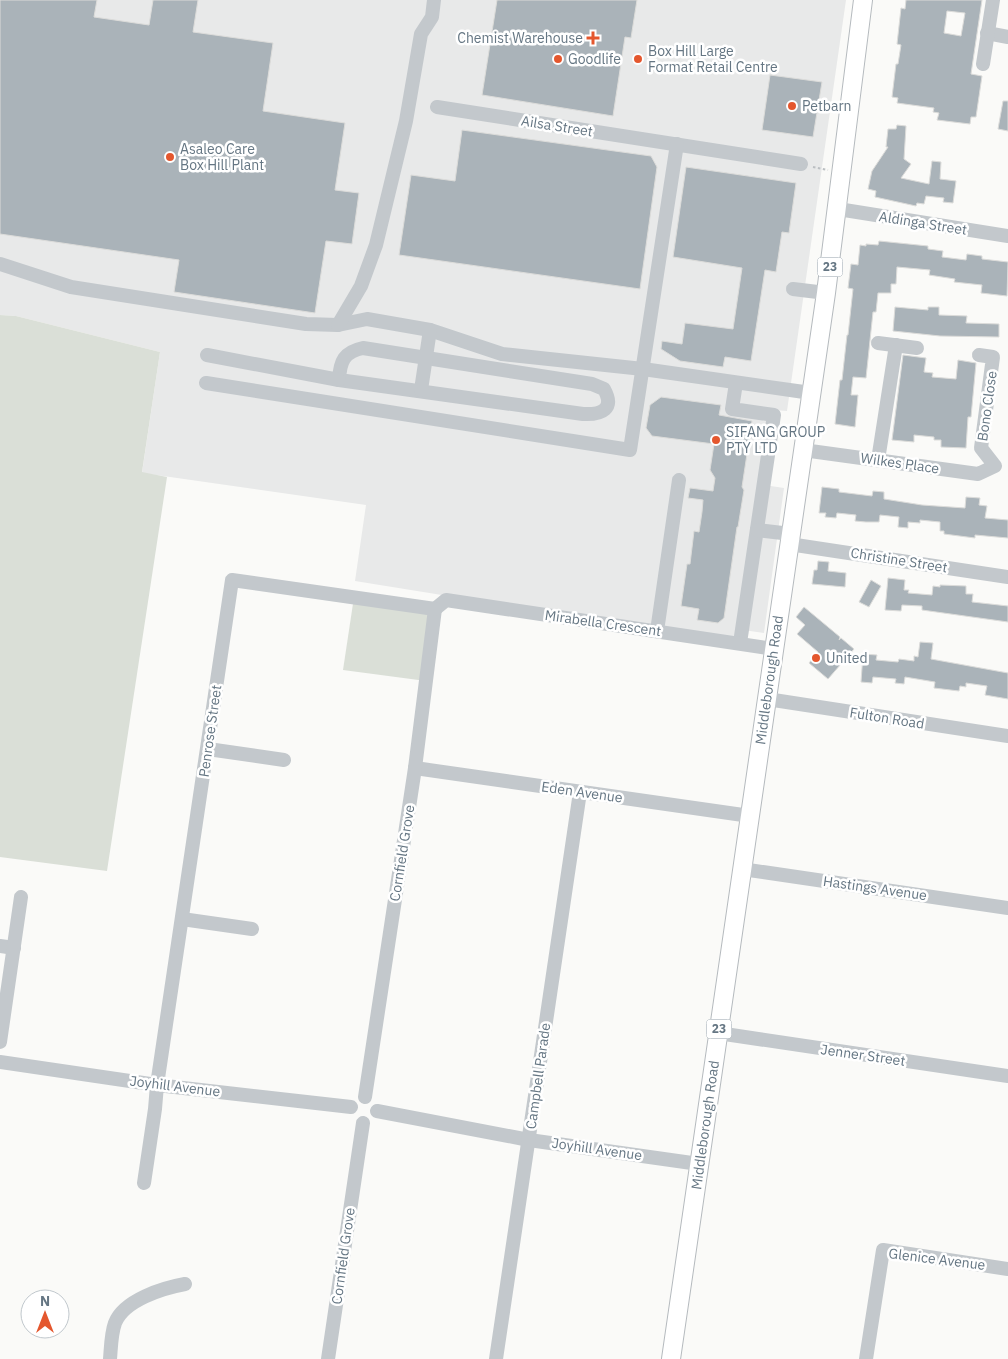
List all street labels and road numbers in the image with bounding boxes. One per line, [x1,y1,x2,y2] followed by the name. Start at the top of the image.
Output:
[520,111,594,141] street label: Ailsa Street
[878,207,968,239] street label: Aldinga Street
[818,258,842,276] road number: 23
[973,369,1001,442] street label: Bono Close
[860,449,941,477] street label: Wilkes Place
[849,543,949,577] street label: Christine Street
[544,606,662,640] street label: Mirabella Crescent
[751,614,787,746] street label: Middleborough Road
[195,684,225,778] street label: Penrose Street
[848,703,926,733] street label: Fulton Road
[540,777,624,807] street label: Eden Avenue
[385,803,419,903] street label: Cornfield Grove
[822,872,928,904] street label: Hastings Avenue
[706,1020,732,1038] road number: 23
[522,1021,554,1130] street label: Campbell Parade
[820,1040,907,1070] street label: Jenner Street
[687,1059,723,1191] street label: Middleborough Road
[129,1072,222,1101] street label: Joyhill Avenue
[551,1134,644,1164] street label: Joyhill Avenue
[327,1206,359,1306] street label: Cornfield Grove
[888,1244,987,1274] street label: Glenice Avenue

